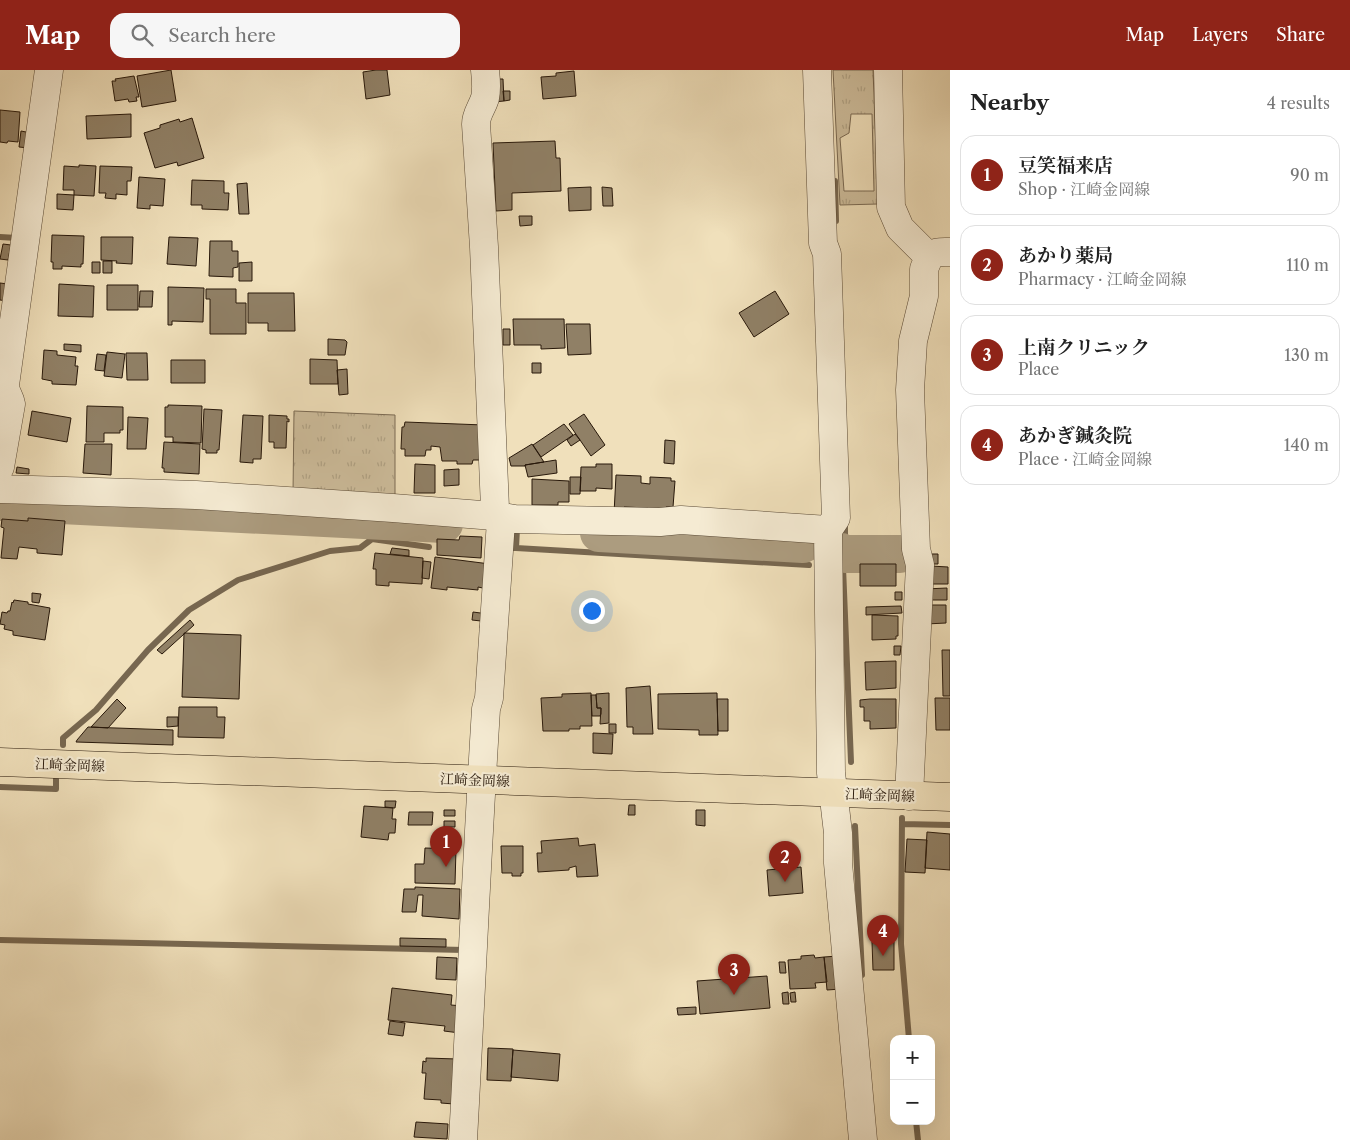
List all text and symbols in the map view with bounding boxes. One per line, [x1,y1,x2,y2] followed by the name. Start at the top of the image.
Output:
[110,13,460,58] search box
[25,21,80,50] text: Map
[128,21,156,49] icon: search
[168,24,276,47] text: Search here
[1126,24,1164,46] text: Map
[1192,24,1248,46] text: Layers
[1276,24,1325,46] text: Share
[970,90,1049,115] text: Nearby
[1267,93,1330,113] text: 4 results
[1018,154,1113,177] text: 豆笑福来店
[983,165,991,185] text: 1
[1290,165,1329,185] text: 90 m
[1018,179,1150,199] text: Shop · 江崎金岡線
[1018,244,1113,267] text: あかり薬局
[982,255,992,275] text: 2
[1286,255,1329,275] text: 110 m
[1018,269,1187,289] text: Pharmacy · 江崎金岡線
[1018,336,1150,359] text: 上南クリニック
[982,345,992,365] text: 3
[1284,345,1329,365] text: 130 m
[1018,359,1059,379] text: Place
[1018,424,1132,447] text: あかぎ鍼灸院
[982,435,992,455] text: 4
[1284,435,1329,455] text: 140 m
[1018,449,1152,469] text: Place · 江崎金岡線
[579,598,605,624] your location
[35,755,105,775] street label: 江崎金岡線
[440,770,510,790] street label: 江崎金岡線
[845,785,915,805] street label: 江崎金岡線
[430,826,462,867] pin: 1
[769,841,801,882] pin: 2
[867,915,899,956] pin: 4
[718,954,750,995] pin: 3
[890,1035,935,1125] map controls
[890,1035,935,1080] button: +
[890,1080,935,1125] button: −

